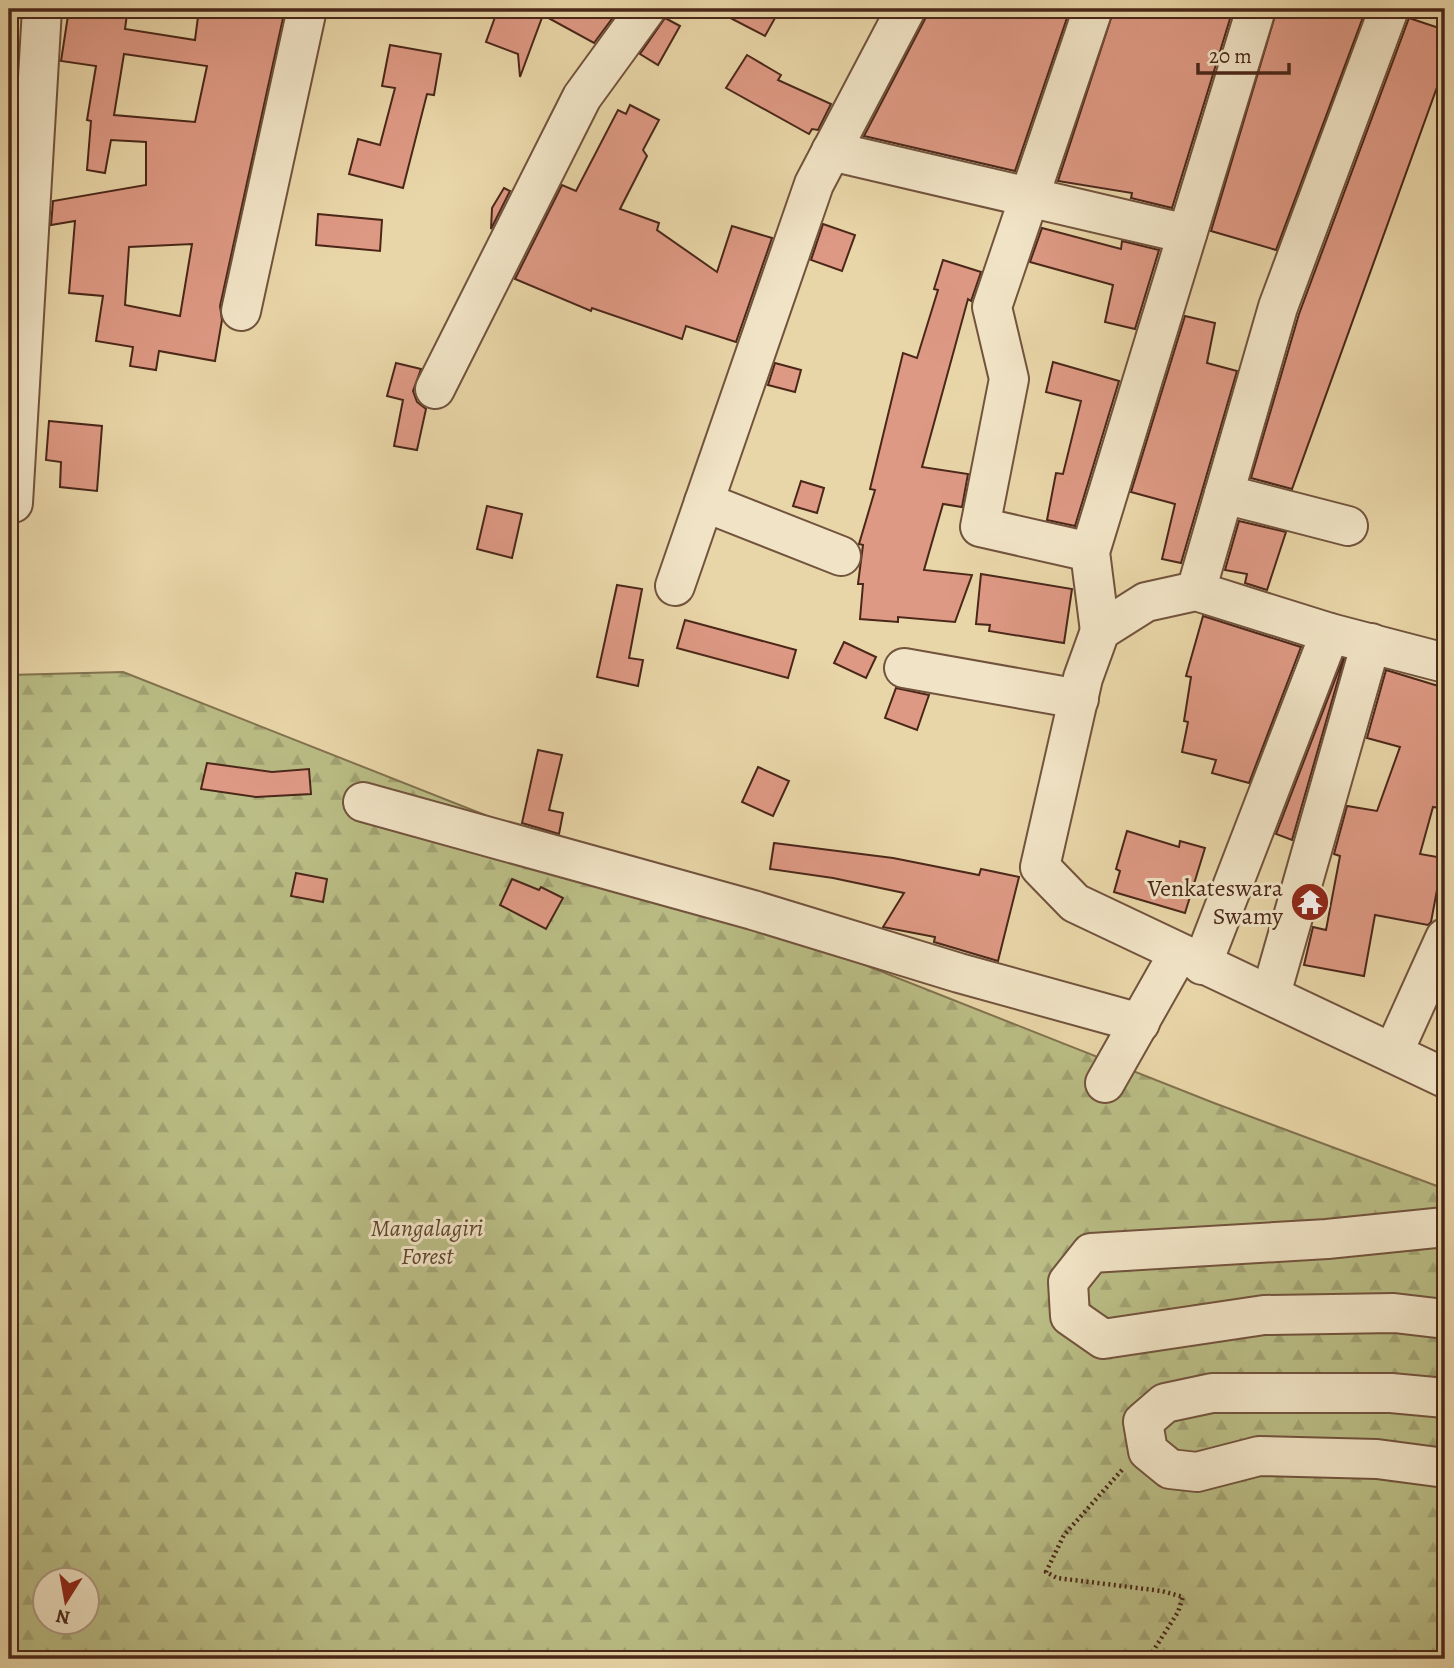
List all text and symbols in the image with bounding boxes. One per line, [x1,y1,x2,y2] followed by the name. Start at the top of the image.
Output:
[1198,32,1290,76] scale bar
[1209,42,1252,70] text: 20 m
[1146,872,1284,932] place label: Venkateswara Swamy
[1289,881,1331,923] temple icon: Venkateswara Swamy
[371,1212,483,1272] park label: Mangalagiri Forest
[32,1566,102,1636] north arrow
[54,1603,72,1631] text: N

